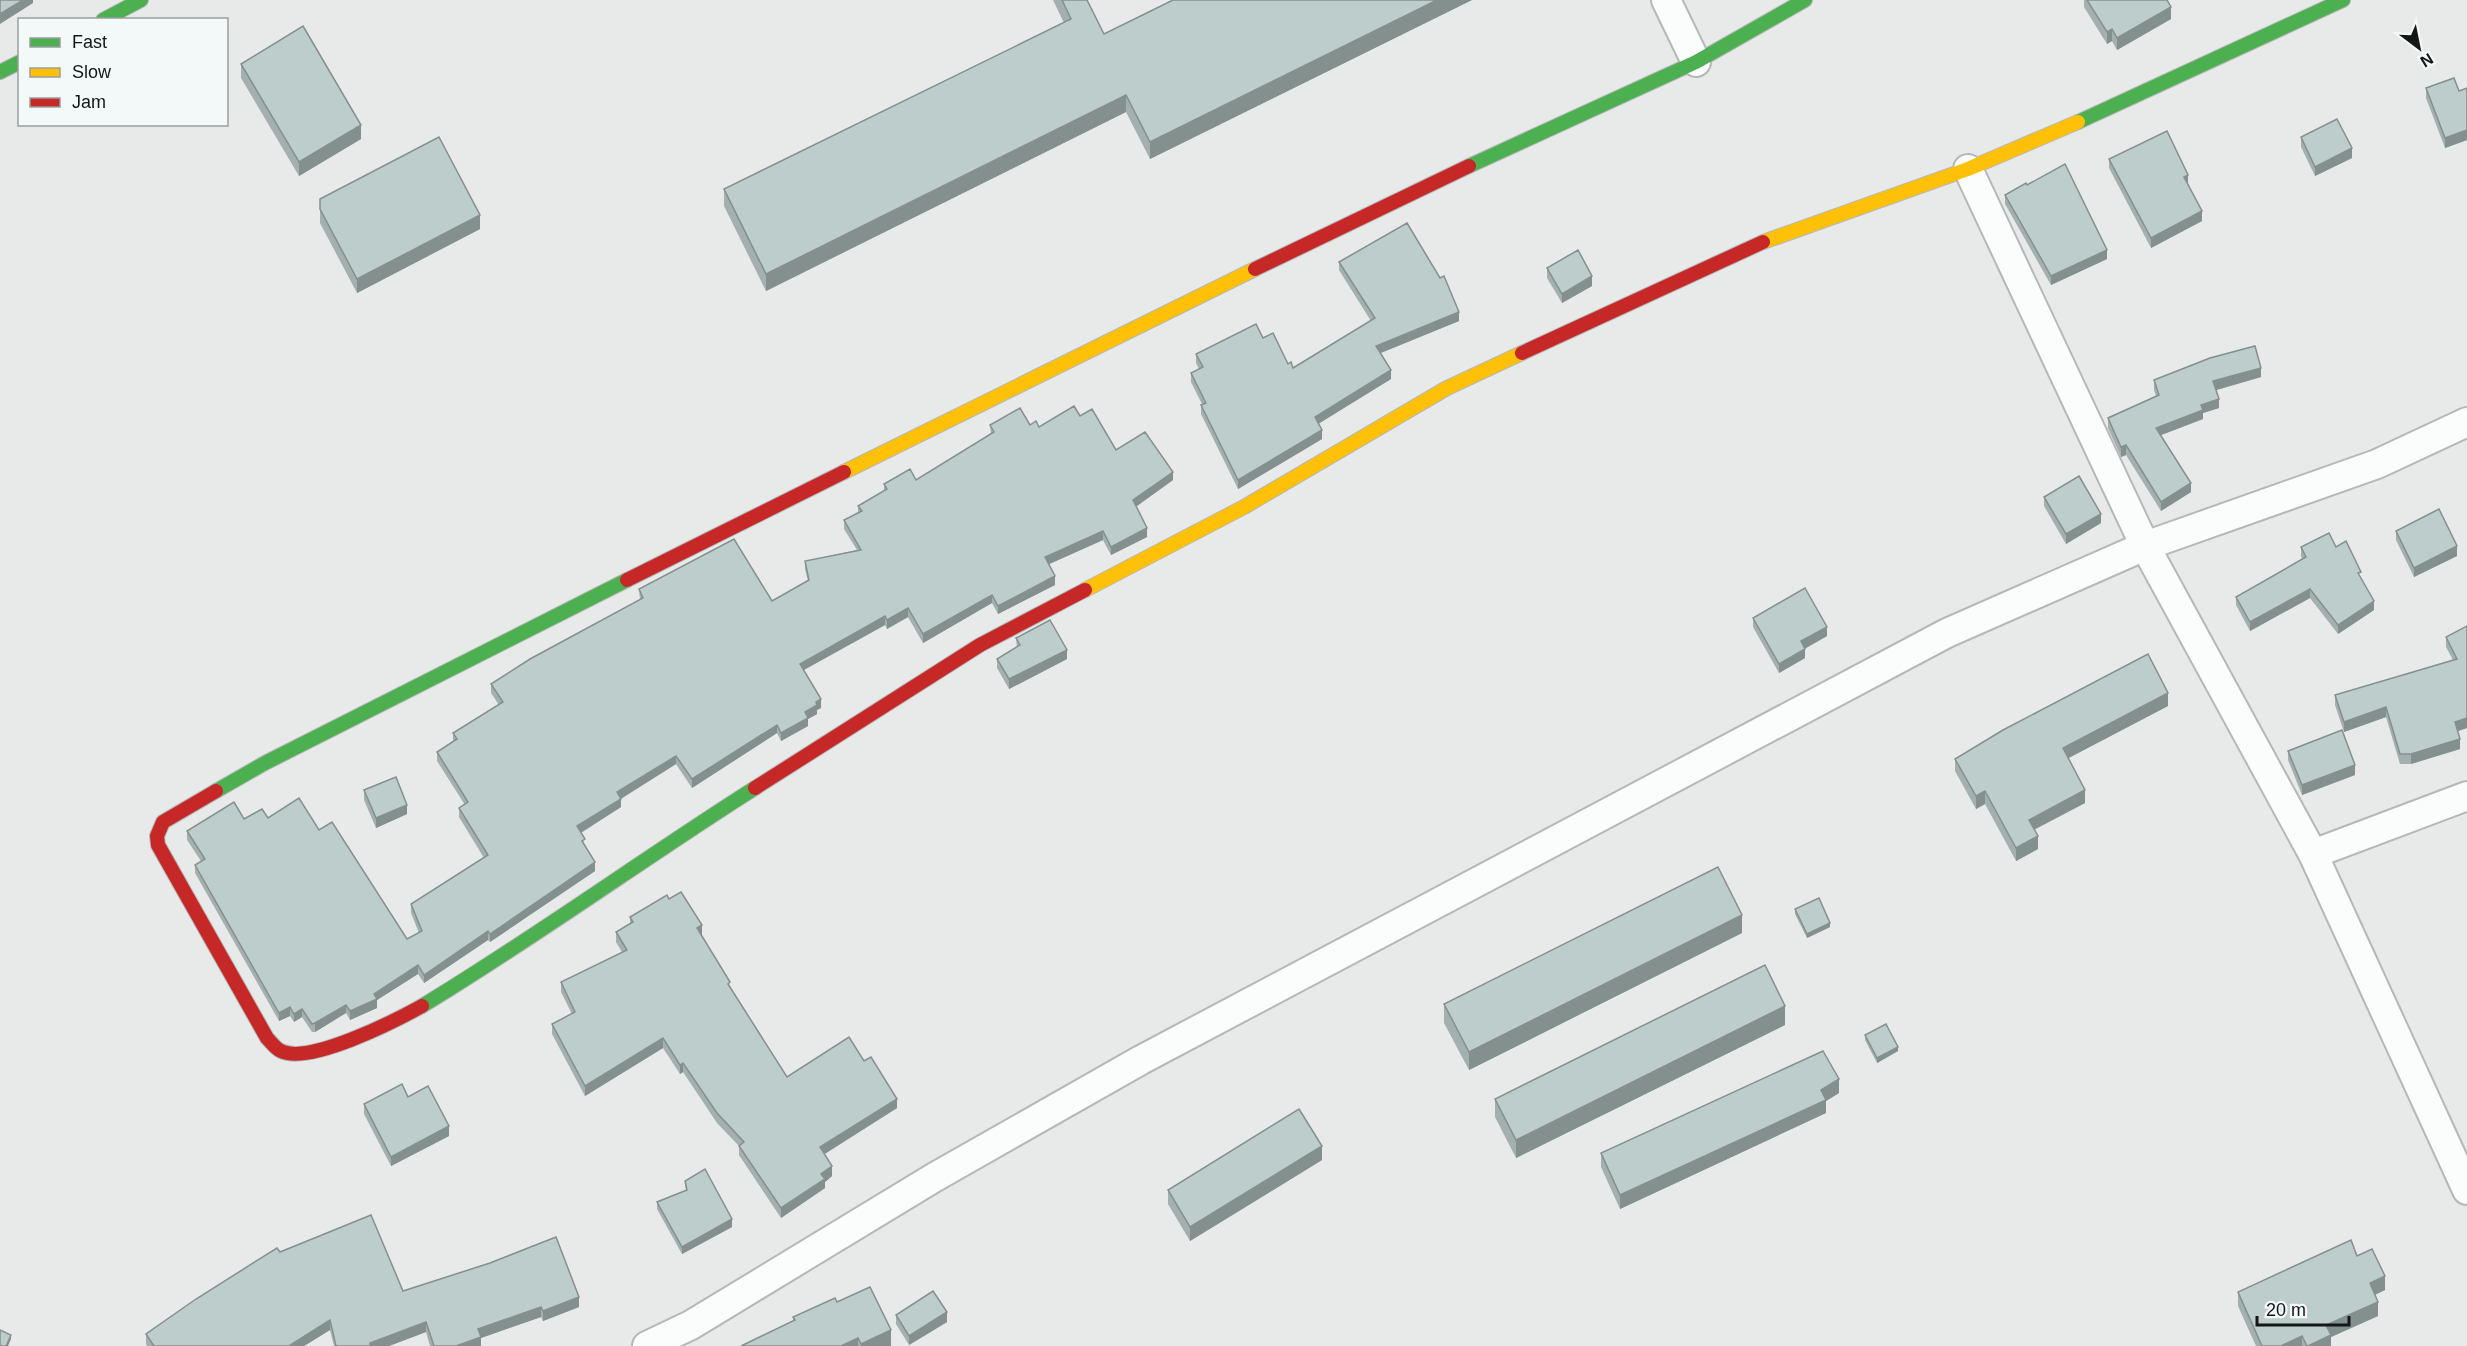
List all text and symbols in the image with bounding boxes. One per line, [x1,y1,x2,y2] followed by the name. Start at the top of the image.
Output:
[18,18,228,126] legend
[2389,18,2449,78] north arrow
[72,32,107,52] text: Fast
[2417,50,2436,71] text: N
[72,62,112,82] text: Slow
[72,92,106,112] text: Jam
[2257,1289,2348,1327] scale bar
[2266,1300,2306,1320] text: 20 m

